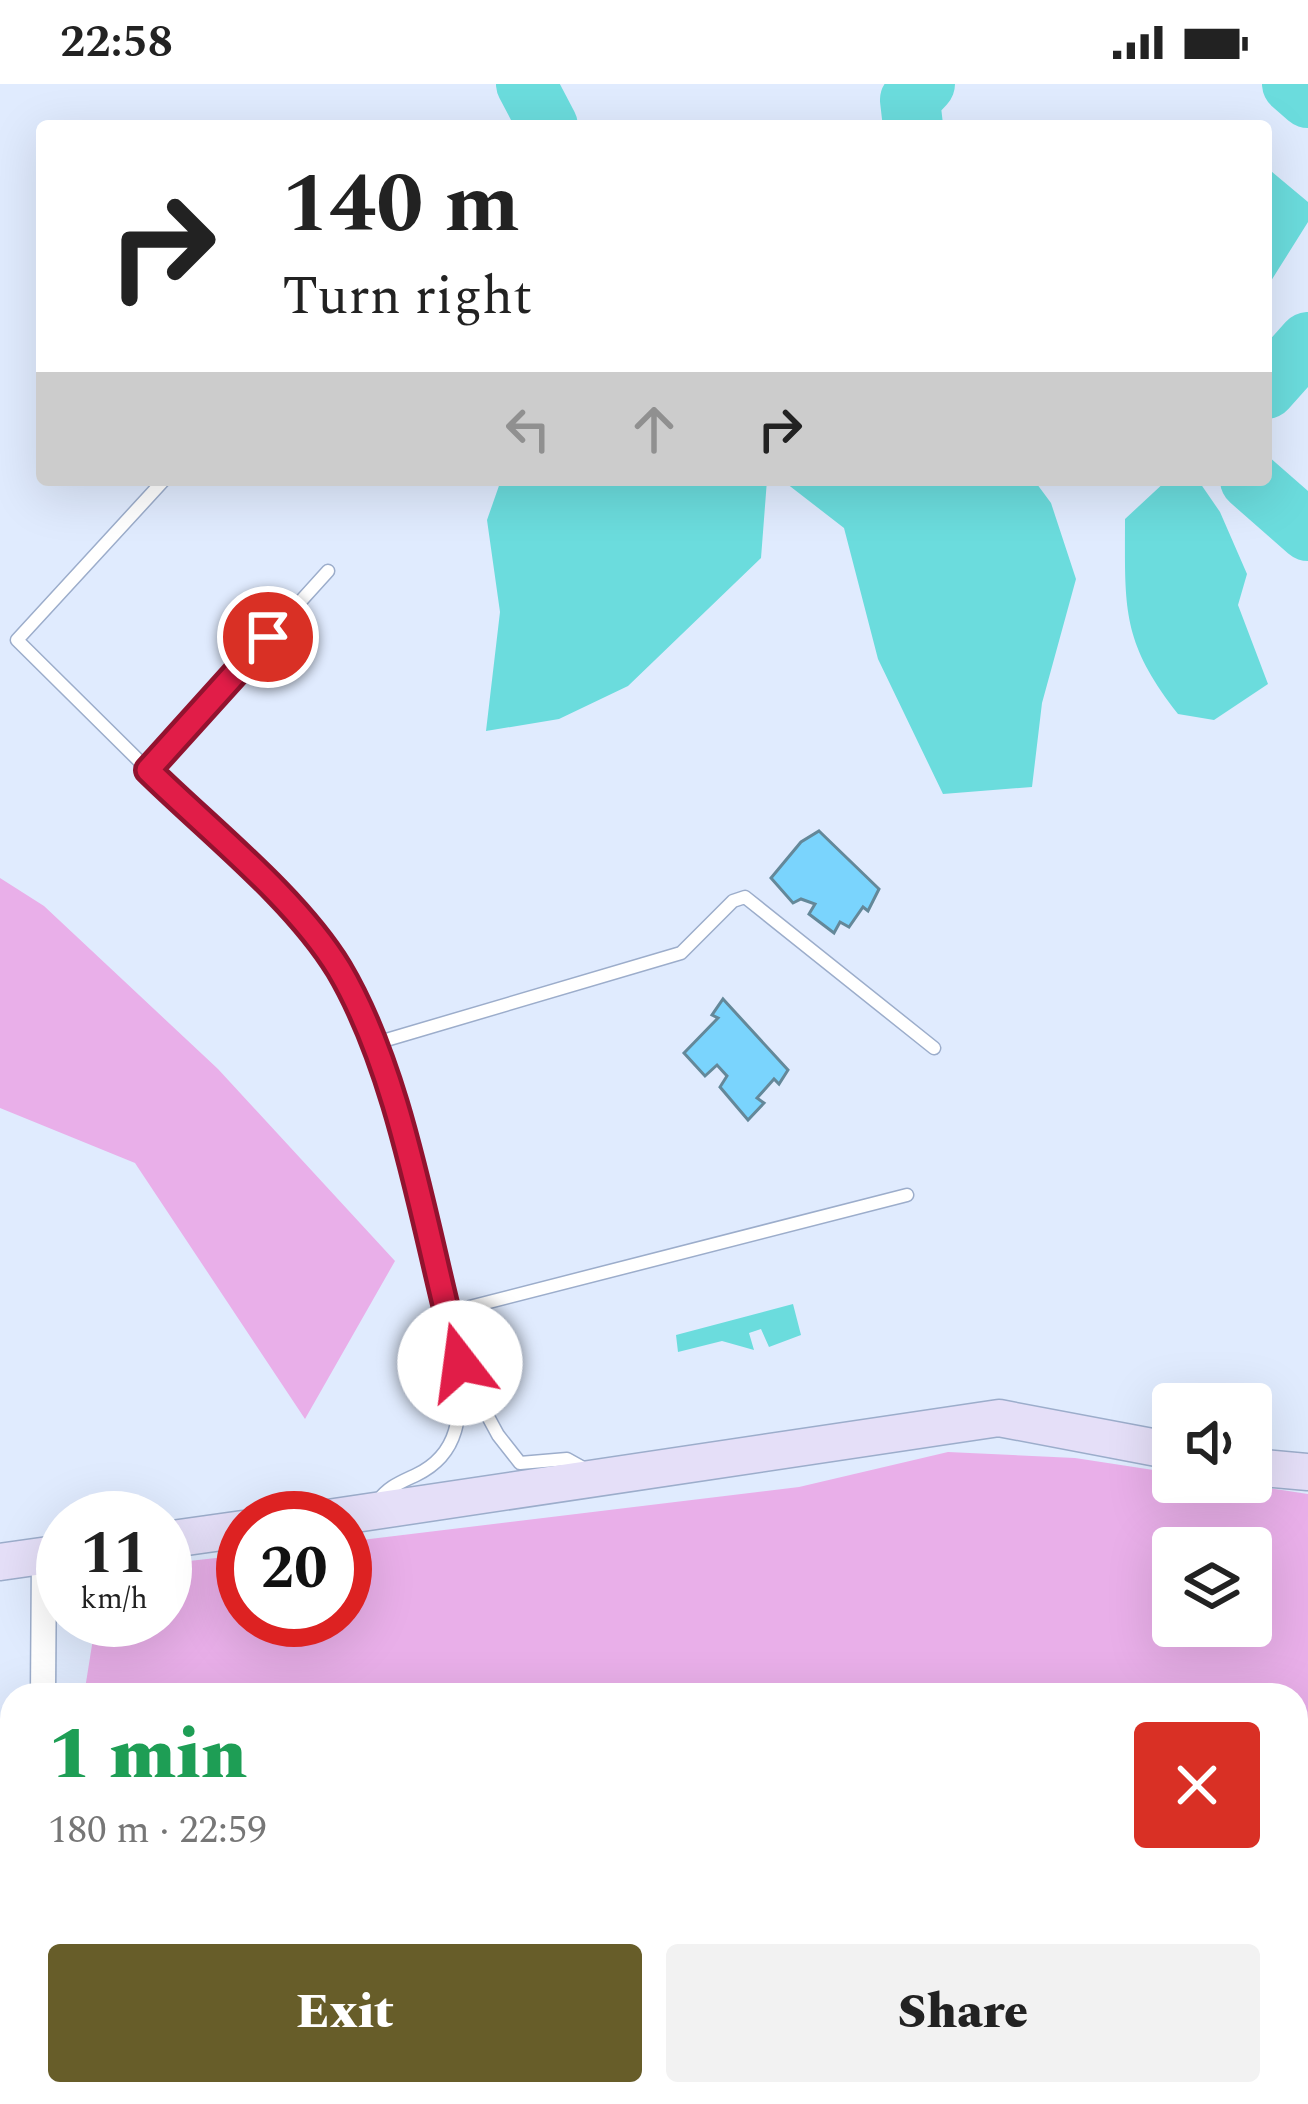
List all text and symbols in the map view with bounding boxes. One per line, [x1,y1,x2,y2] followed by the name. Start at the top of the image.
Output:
[60,8,173,77] text: 22:58
[282,141,520,269] text: 140 m
[84,168,240,324] icon: right
[282,256,532,338] text: Turn right
[495,396,561,462] icon: left
[621,396,687,462] icon: ahead
[747,396,813,462] icon: right
[217,586,319,688] pin
[235,604,301,670] icon: arrive
[397,1300,523,1426] position arrow
[1152,1383,1272,1647] map controls
[1152,1383,1272,1503] button: sound
[216,1491,372,1647] speed limit sign: 20
[80,1508,148,1600] text: 11
[1152,1527,1272,1647] button: layers
[80,1576,148,1622] text: km/h
[48,1701,247,1810] text: 1 min
[1134,1722,1260,1848] button: close
[48,1801,267,1860] text: 180 m · 22:59
[48,1944,642,2082] button: Exit
[666,1944,1260,2082] button: Share

